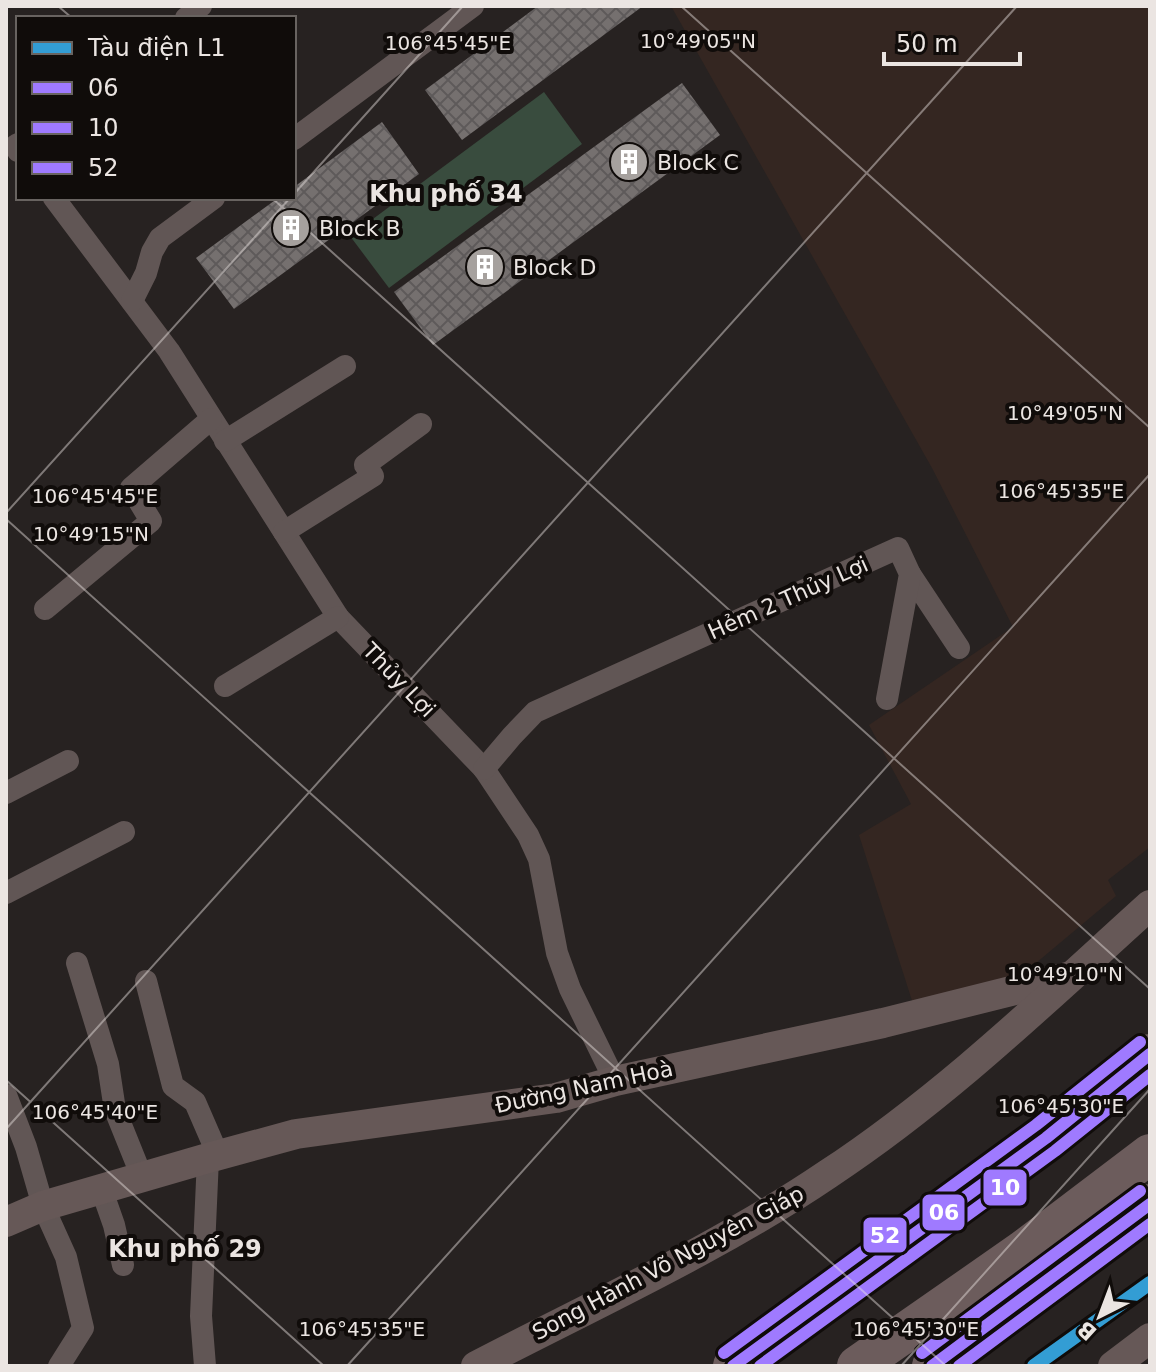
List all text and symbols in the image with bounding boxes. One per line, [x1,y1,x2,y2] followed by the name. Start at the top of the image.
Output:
[16,16,296,200] legend
[884,16,1020,66] scale bar
[640,29,756,53] text: 10°49'05"N
[896,30,958,58] text: 50 m
[385,31,511,55] text: 106°45'45"E
[87,34,226,62] text: Tàu điện L1
[88,74,119,102] text: 06
[88,114,119,142] text: 10
[608,141,650,183] building icon: Block C
[657,150,739,175] place label: Block C
[88,154,119,182] text: 52
[369,180,523,208] district label: Khu phố 34
[270,207,312,249] building icon: Block B
[319,216,401,241] place label: Block B
[464,246,506,288] building icon: Block D
[513,255,596,280] place label: Block D
[1007,401,1123,425] text: 10°49'05"N
[998,479,1124,503] text: 106°45'35"E
[32,484,158,508] text: 106°45'45"E
[33,522,149,546] text: 10°49'15"N
[704,551,872,645] street label: Hẻm 2 Thủy Lợi
[357,637,440,722] street label: Thủy Lợi
[1007,962,1123,986] text: 10°49'10"N
[493,1056,675,1118] street label: Đường Nam Hoà
[998,1094,1124,1118] text: 106°45'30"E
[32,1100,158,1124] text: 106°45'40"E
[982,1168,1028,1207] line badge: 10
[990,1175,1020,1200] text: 10
[528,1181,808,1345] street label: Song Hành Võ Nguyên Giáp
[921,1193,966,1232] line badge: 06
[929,1200,959,1225] text: 06
[862,1216,908,1254] line badge: 52
[870,1223,900,1248] text: 52
[108,1235,262,1263] district label: Khu phố 29
[1060,1276,1140,1356] north arrow
[1072,1316,1102,1345] text: B
[299,1317,425,1341] text: 106°45'35"E
[853,1317,979,1341] text: 106°45'30"E

